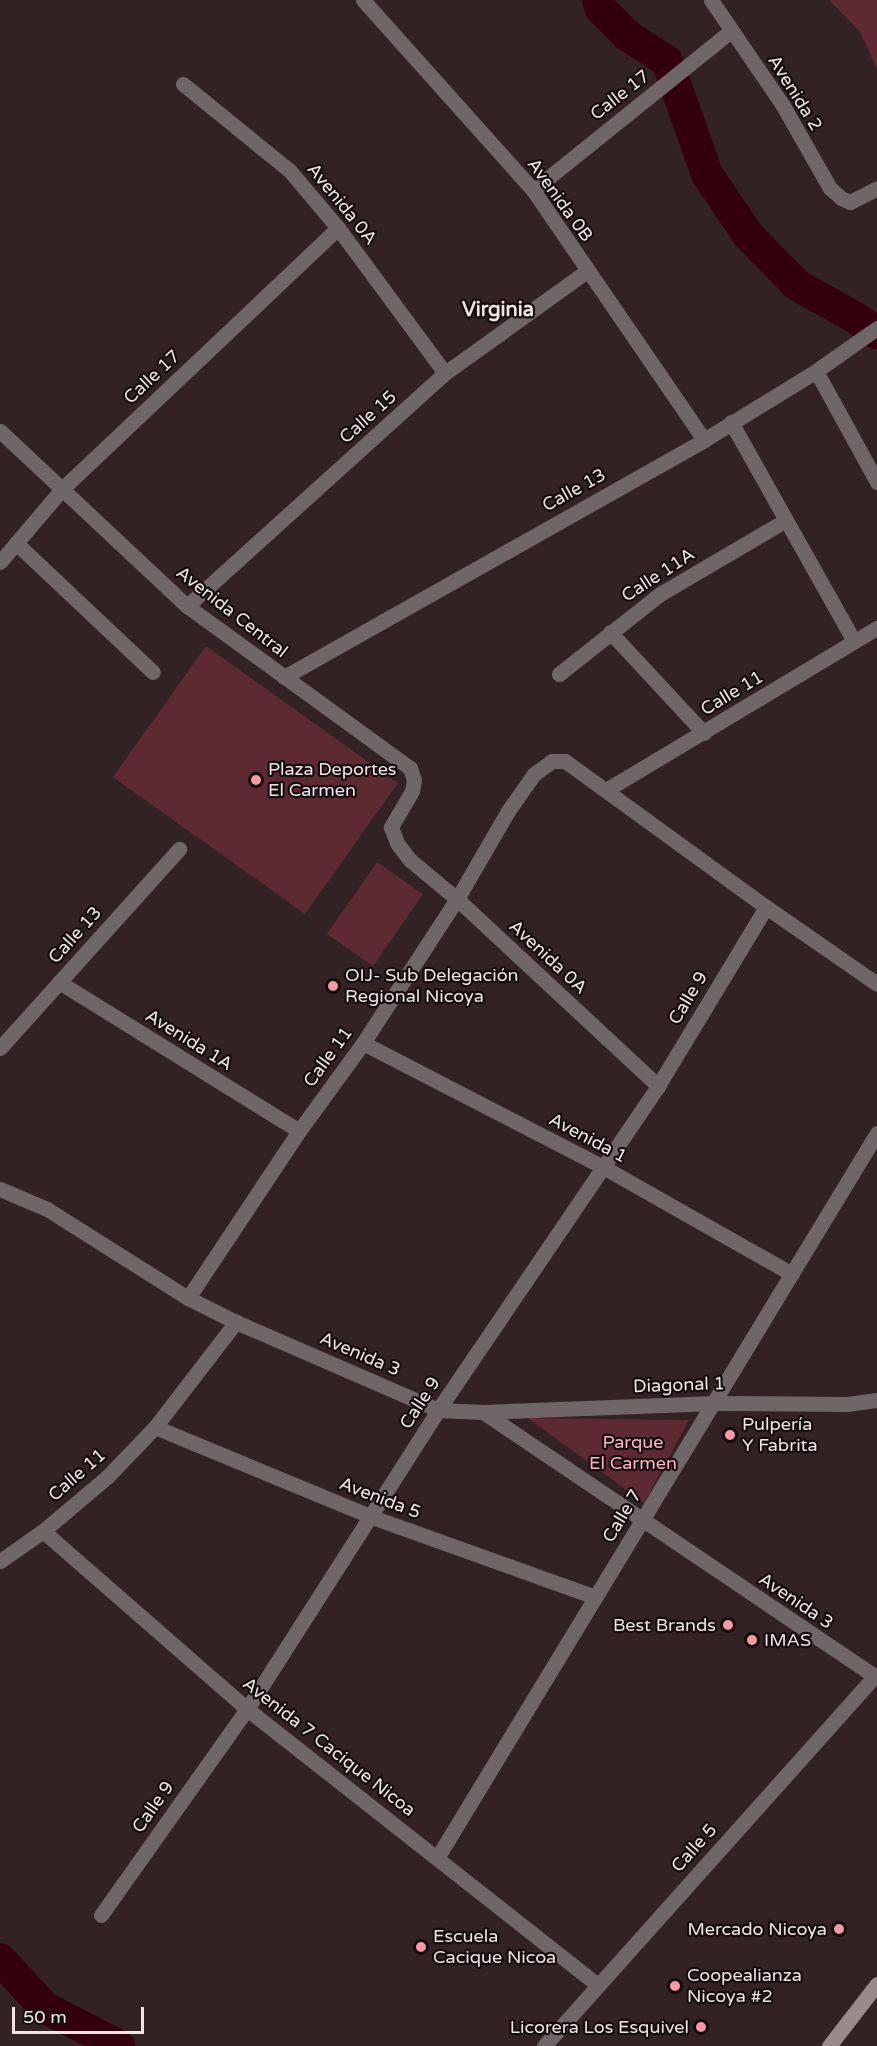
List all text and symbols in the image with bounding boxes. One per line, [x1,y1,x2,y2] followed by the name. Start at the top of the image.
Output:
[763,51,827,135] street label: Avenida 2
[586,65,654,125] street label: Calle 17
[523,154,597,246] street label: Avenida 0B
[303,159,381,249] street label: Avenida 0A
[462,298,534,322] district label: Virginia
[119,346,185,408] street label: Calle 17
[335,386,401,448] street label: Calle 15
[539,464,609,516] street label: Calle 13
[618,543,698,607] street label: Calle 11A
[172,562,292,662] street label: Avenida Central
[697,666,767,720] street label: Calle 11
[268,759,396,802] place label: Plaza Deportes El Carmen
[249,773,263,787] marker: Plaza Deportes El Carmen
[44,902,106,968] street label: Calle 13
[505,915,591,999] street label: Avenida 0A
[345,965,519,1008] place label: OIJ- Sub Delegación Regional Nicoya
[664,968,712,1028] street label: Calle 9
[326,979,340,993] marker: OIJ- Sub Delegación Regional Nicoya
[141,1005,237,1075] street label: Avenida 1A
[299,1023,357,1091] street label: Calle 11
[545,1108,631,1168] street label: Avenida 1
[317,1327,403,1381] street label: Avenida 3
[395,1373,445,1433] street label: Calle 9
[633,1373,725,1397] street label: Diagonal 1
[742,1414,818,1456] place label: Pulpería Y Fabrita
[723,1428,737,1442] marker: Pulpería Y Fabrita
[589,1432,677,1474] park label: Parque El Carmen
[44,1444,110,1506] street label: Calle 11
[336,1473,424,1523] street label: Avenida 5
[598,1486,646,1546] street label: Calle 7
[755,1568,837,1634] street label: Avenida 3
[613,1614,716,1636] place label: Best Brands
[721,1618,735,1632] marker: Best Brands
[764,1629,811,1651] place label: IMAS
[745,1633,759,1647] marker: IMAS
[238,1673,420,1821] street label: Avenida 7 Cacique Nicoa
[128,1777,178,1837] street label: Calle 9
[667,1819,721,1877] street label: Calle 5
[688,1918,827,1940] place label: Mercado Nicoya
[832,1922,846,1936] marker: Mercado Nicoya
[433,1926,556,1968] place label: Escuela Cacique Nicoa
[414,1940,428,1954] marker: Escuela Cacique Nicoa
[687,1965,802,2008] place label: Coopealianza Nicoya #2
[668,1979,682,1993] marker: Coopealianza Nicoya #2
[15,1995,147,2033] scale bar
[23,2006,67,2028] text: 50 m
[510,2016,689,2038] place label: Licorera Los Esquivel
[694,2020,708,2034] marker: Licorera Los Esquivel

